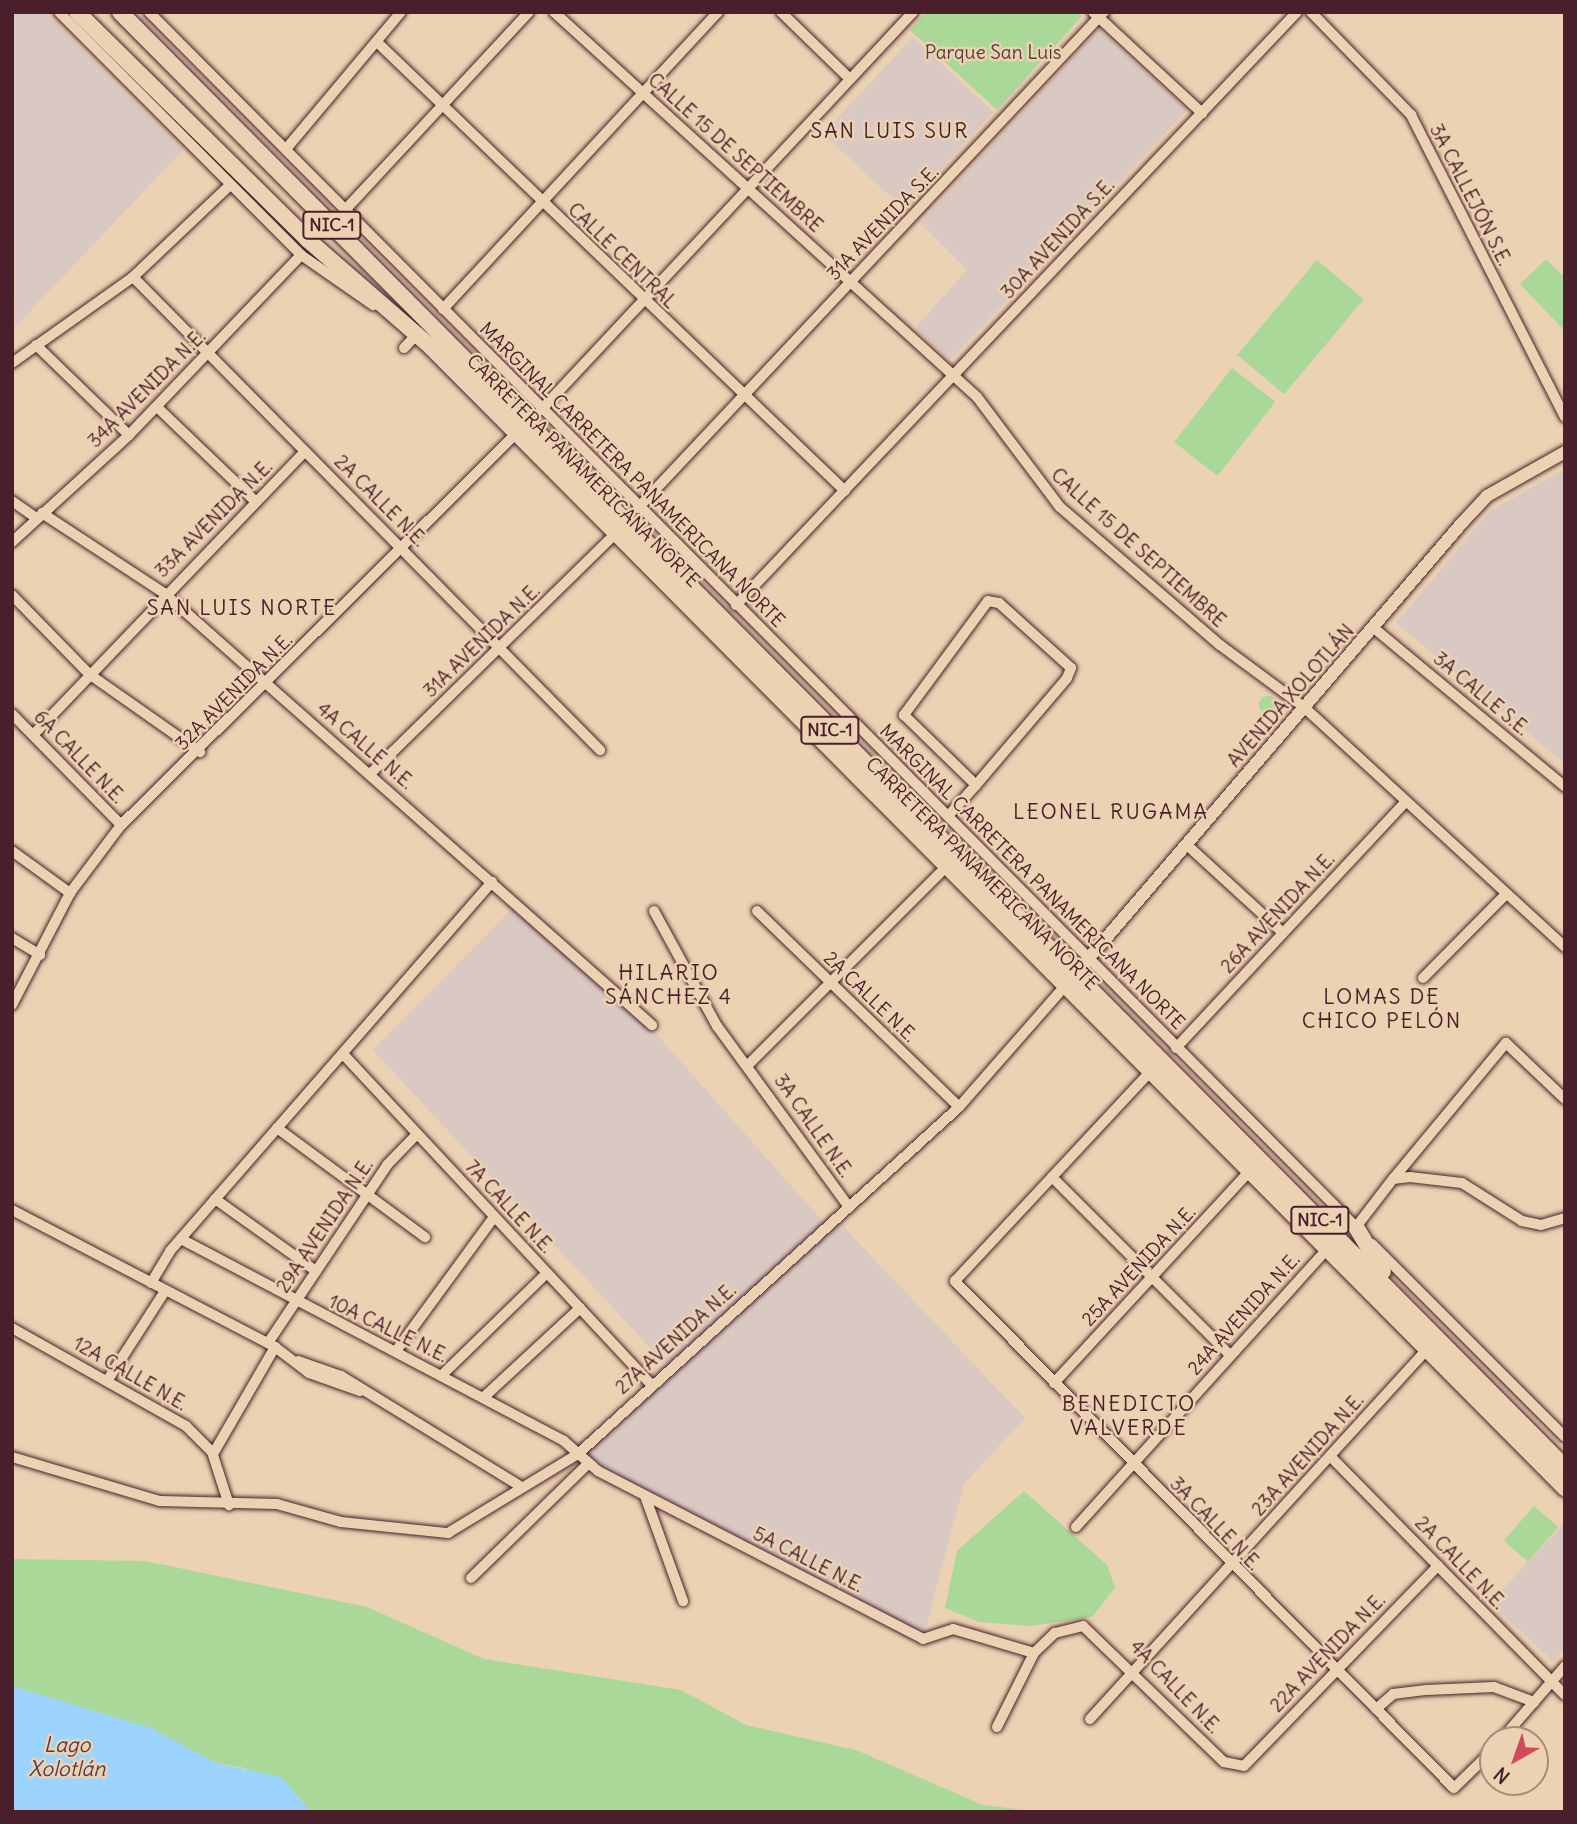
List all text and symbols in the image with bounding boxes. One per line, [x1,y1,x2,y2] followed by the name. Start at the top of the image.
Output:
[925,42,1061,64] park label: Parque San Luis
[643,69,827,237] street label: CALLE 15 DE SEPTIEMBRE
[812,118,968,144] district label: SAN LUIS SUR
[1424,120,1516,270] street label: 3A CALLEJÓN S.E.
[822,161,944,285] street label: 31A AVENIDA S.E.
[997,174,1119,304] street label: 30A AVENIDA S.E.
[563,198,681,314] street label: CALLE CENTRAL
[302,210,362,240] road number: NIC-1
[475,318,789,632] street label: MARGINAL CARRETERA PANAMERICANA NORTE
[83,325,211,453] street label: 34A AVENIDA N.E.
[462,350,704,592] street label: CARRETERA PANAMERICANA NORTE
[329,450,431,552] street label: 2A CALLE N.E.
[151,456,277,582] street label: 33A AVENIDA N.E.
[1046,464,1230,632] street label: CALLE 15 DE SEPTIEMBRE
[419,580,545,702] street label: 31A AVENIDA N.E.
[148,595,336,621] district label: SAN LUIS NORTE
[1223,620,1359,772] street label: AVENIDA XOLOTLÁN
[171,629,297,755] street label: 32A AVENIDA N.E.
[1428,647,1534,741] street label: 3A CALLE S.E.
[312,698,418,794] street label: 4A CALLE N.E.
[29,706,129,808] street label: 6A CALLE N.E.
[800,716,860,744] road number: NIC-1
[875,720,1189,1034] street label: MARGINAL CARRETERA PANAMERICANA NORTE
[861,753,1103,995] street label: CARRETERA PANAMERICANA NORTE
[1015,799,1207,825] district label: LEONEL RUGAMA
[1216,848,1340,978] street label: 26A AVENIDA N.E.
[819,947,921,1047] street label: 2A CALLE N.E.
[606,960,732,1010] district label: HILARIO SÁNCHEZ 4
[1303,984,1461,1034] district label: LOMAS DE CHICO PELÓN
[769,1070,857,1182] street label: 3A CALLE N.E.
[272,1155,378,1297] street label: 29A AVENIDA N.E.
[460,1156,558,1258] street label: 7A CALLE N.E.
[1077,1201,1201,1331] street label: 25A AVENIDA N.E.
[1290,1205,1350,1234] road number: NIC-1
[1183,1248,1305,1380] street label: 24A AVENIDA N.E.
[611,1279,741,1399] street label: 27A AVENIDA N.E.
[325,1290,451,1368] street label: 10A CALLE N.E.
[69,1332,191,1416] street label: 12A CALLE N.E.
[1247,1389,1369,1521] street label: 23A AVENIDA N.E.
[1063,1391,1195,1441] district label: BENEDICTO VALVERDE
[1165,1473,1265,1575] street label: 3A CALLE N.E.
[1410,1512,1510,1614] street label: 2A CALLE N.E.
[749,1522,867,1598] street label: 5A CALLE N.E.
[1266,1589,1390,1717] street label: 22A AVENIDA N.E.
[1125,1636,1225,1738] street label: 4A CALLE N.E.
[1479,1726,1549,1796] north arrow
[29,1732,105,1782] water label: Lago Xolotlán
[1489,1762,1515,1789] text: N

